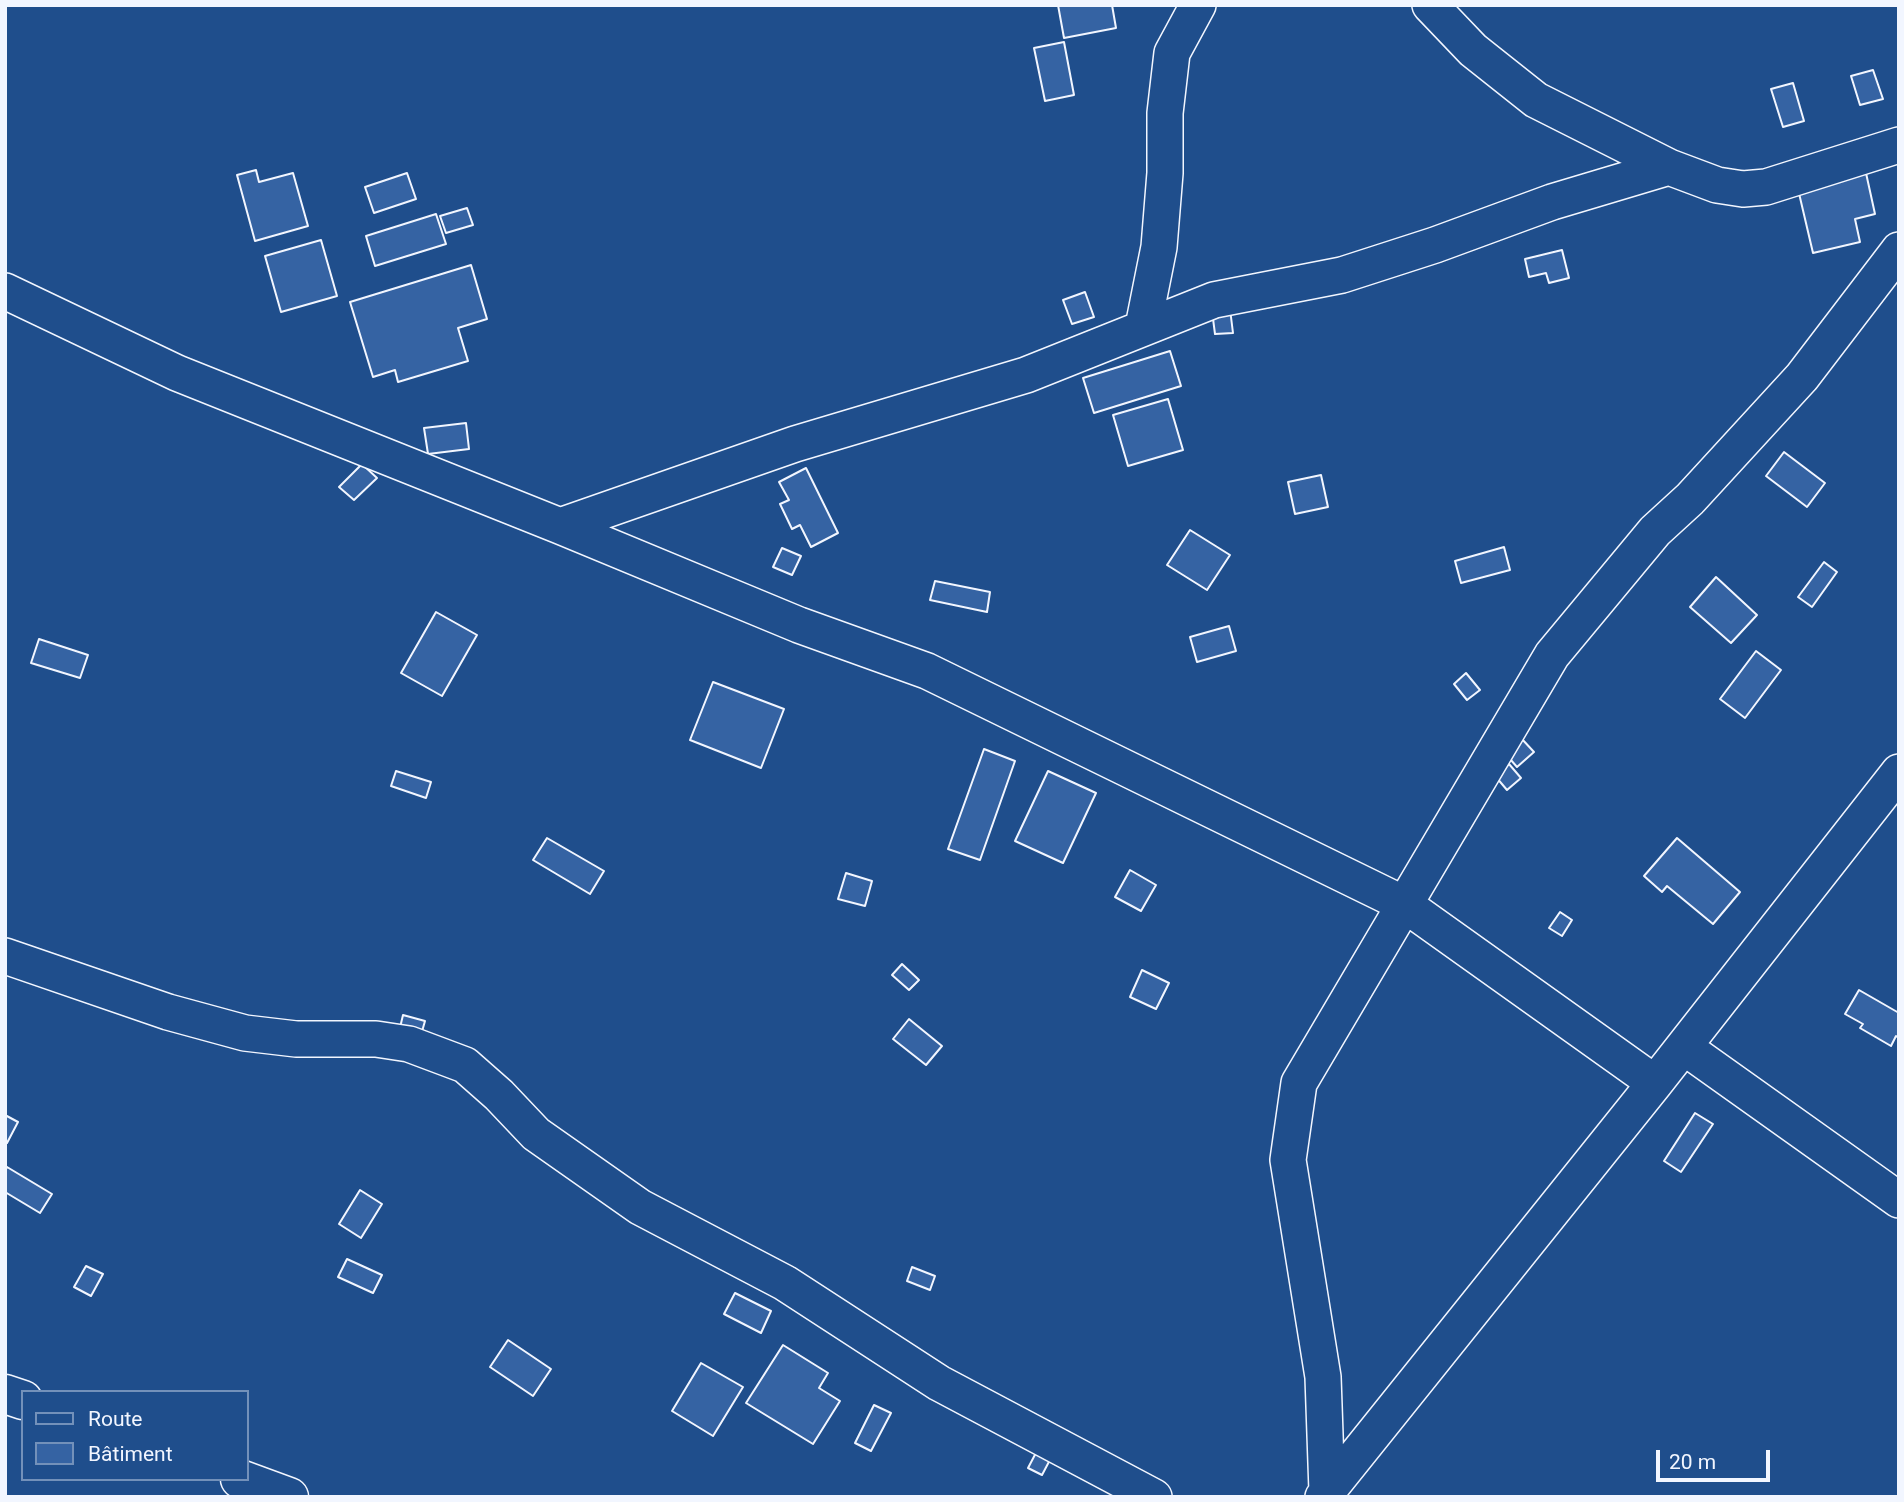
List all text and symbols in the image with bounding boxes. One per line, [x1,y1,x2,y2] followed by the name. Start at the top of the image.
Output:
[21,1390,248,1481] legend
[88,1407,143,1431] text: Route
[1659,1436,1773,1480] scale bar
[88,1442,173,1466] text: Bâtiment
[1669,1450,1716,1474] text: 20 m

